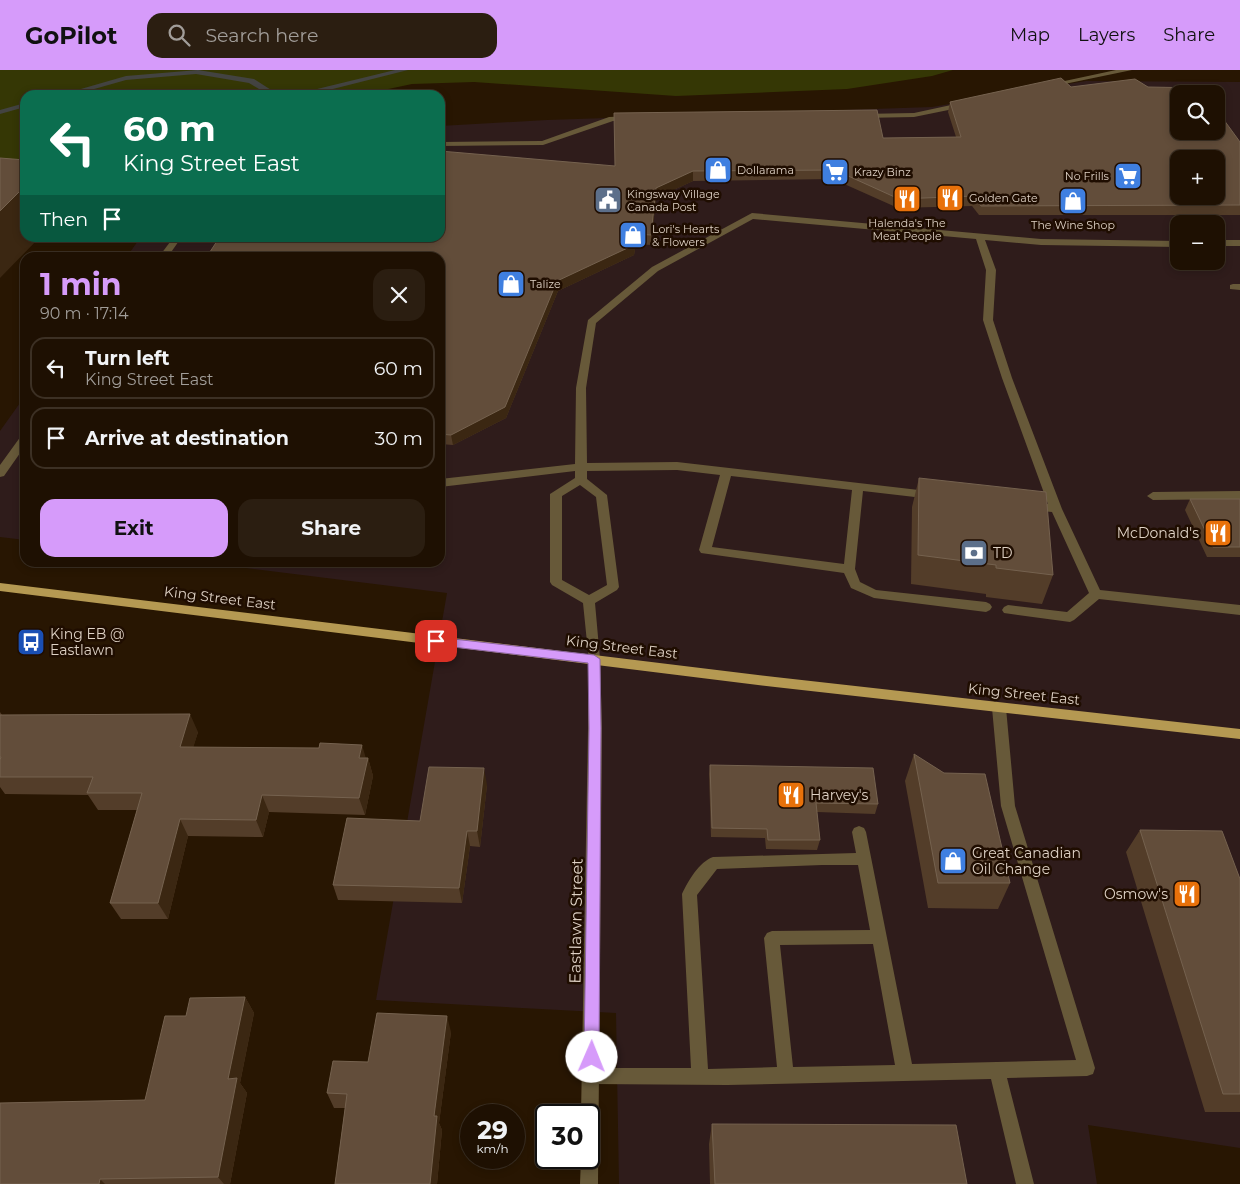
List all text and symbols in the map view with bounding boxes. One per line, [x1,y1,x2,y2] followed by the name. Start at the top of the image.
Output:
[147,13,497,58] search box
[25,21,117,50] text: GoPilot
[165,21,193,49] icon: search
[205,24,318,47] text: Search here
[1010,24,1050,46] text: Map
[1078,24,1135,46] text: Layers
[1163,24,1215,46] text: Share
[1170,85,1225,270] map controls
[1170,85,1225,140] button: search
[123,107,216,150] text: 60 m
[40,110,105,175] icon: left
[123,150,300,177] text: King Street East
[1170,150,1225,205] button: +
[703,155,733,185] shop icon: Dollarama
[820,157,850,187] supermarket icon: Krazy Binz
[1113,161,1143,191] supermarket icon: No Frills
[737,163,794,177] place label: Dollarama
[854,165,911,179] place label: Krazy Binz
[1065,169,1110,183] place label: No Frills
[935,183,965,213] restaurant icon: Golden Gate
[892,184,922,214] restaurant icon: Halenda's The Meat People
[593,185,623,215] public building icon: Kingsway Village Canada Post
[1058,186,1088,216] shop icon: The Wine Shop
[627,187,720,214] place label: Kingsway Village Canada Post
[969,191,1038,205] place label: Golden Gate
[98,205,126,233] icon: arrive
[40,208,88,231] text: Then
[1170,215,1225,270] button: −
[868,216,946,243] place label: Halenda's The Meat People
[1031,218,1115,232] place label: The Wine Shop
[618,220,648,250] shop icon: Lori's Hearts & Flowers
[652,222,720,249] place label: Lori's Hearts & Flowers
[40,266,121,303] text: 1 min
[373,269,425,321] button: close
[496,269,526,299] shop icon: Talize
[530,277,561,291] place label: Talize
[40,304,129,323] text: 90 m · 17:14
[85,347,170,370] text: Turn left
[42,354,70,382] icon: left
[374,357,423,380] text: 60 m
[85,370,214,389] text: King Street East
[42,424,70,452] icon: arrive
[85,427,289,450] text: Arrive at destination
[375,427,423,450] text: 30 m
[40,499,228,557] button: Exit
[238,499,425,557] button: Share
[1203,518,1233,548] restaurant icon: McDonald's
[1117,524,1199,542] place label: McDonald's
[959,538,989,568] bank icon: TD
[993,544,1013,562] place label: TD
[163,582,277,614] street label: King Street East
[415,620,457,662] pin
[50,625,125,659] place label: King EB @ Eastlawn
[16,627,46,657] bus stop icon: King EB @ Eastlawn
[422,627,450,655] icon: arrive
[565,631,679,663] street label: King Street East
[967,679,1081,709] street label: King Street East
[776,780,806,810] restaurant icon: Harvey's
[810,786,869,804] place label: Harvey's
[972,844,1081,878] place label: Great Canadian Oil Change
[938,846,968,876] shop icon: Great Canadian Oil Change
[565,858,587,984] street label: Eastlawn Street
[1172,879,1202,909] restaurant icon: Osmow's
[1104,885,1168,903] place label: Osmow's
[565,1030,617,1082] position arrow
[535,1104,600,1169] speed limit sign: 30
[477,1115,508,1145] text: 29
[476,1141,509,1156] text: km/h

